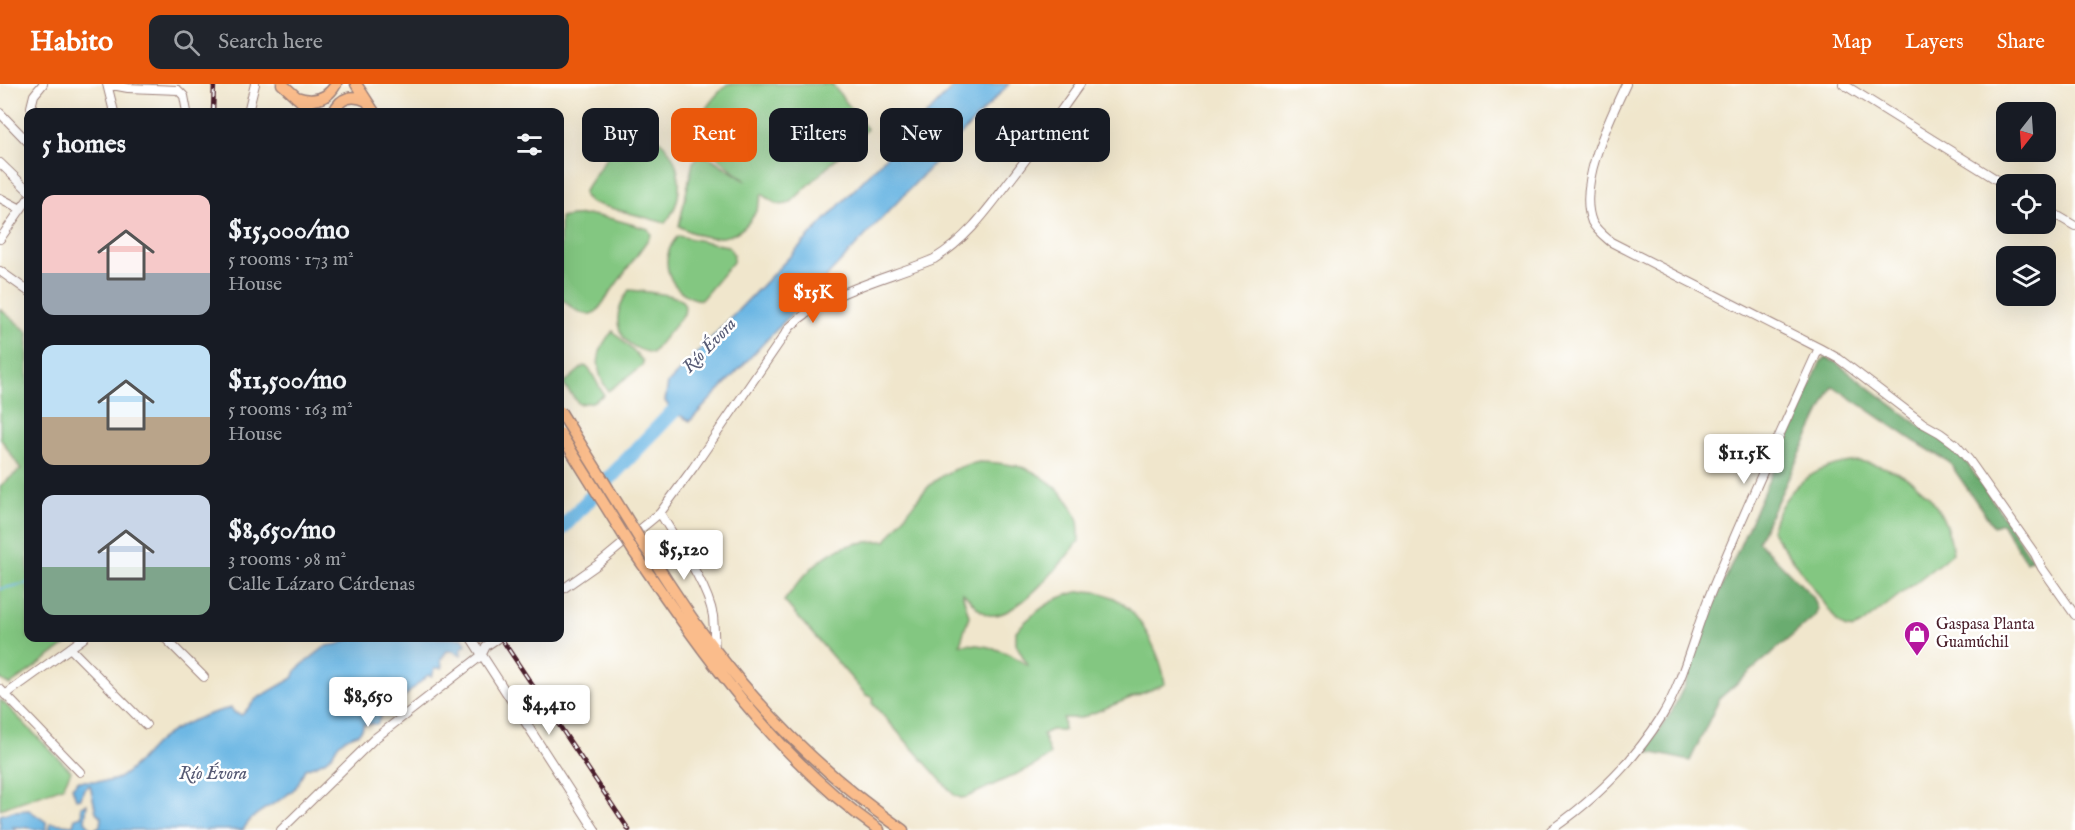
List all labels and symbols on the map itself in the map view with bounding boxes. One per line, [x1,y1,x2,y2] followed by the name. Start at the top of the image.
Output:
[1996,102,2056,162] north arrow
[777,273,849,324] pin: $15K
[677,313,742,378] water label: Río Évora
[1695,434,1793,485] pin: $11.5K
[635,530,733,581] pin: $5,120
[1936,615,2034,653] place label: Gaspasa Planta Guamúchil
[1902,619,1932,657] shop icon: Gaspasa Planta Guamúchil
[319,677,417,728] pin: $8,650
[500,685,598,736] pin: $4,410
[179,762,247,786] water label: Río Évora

